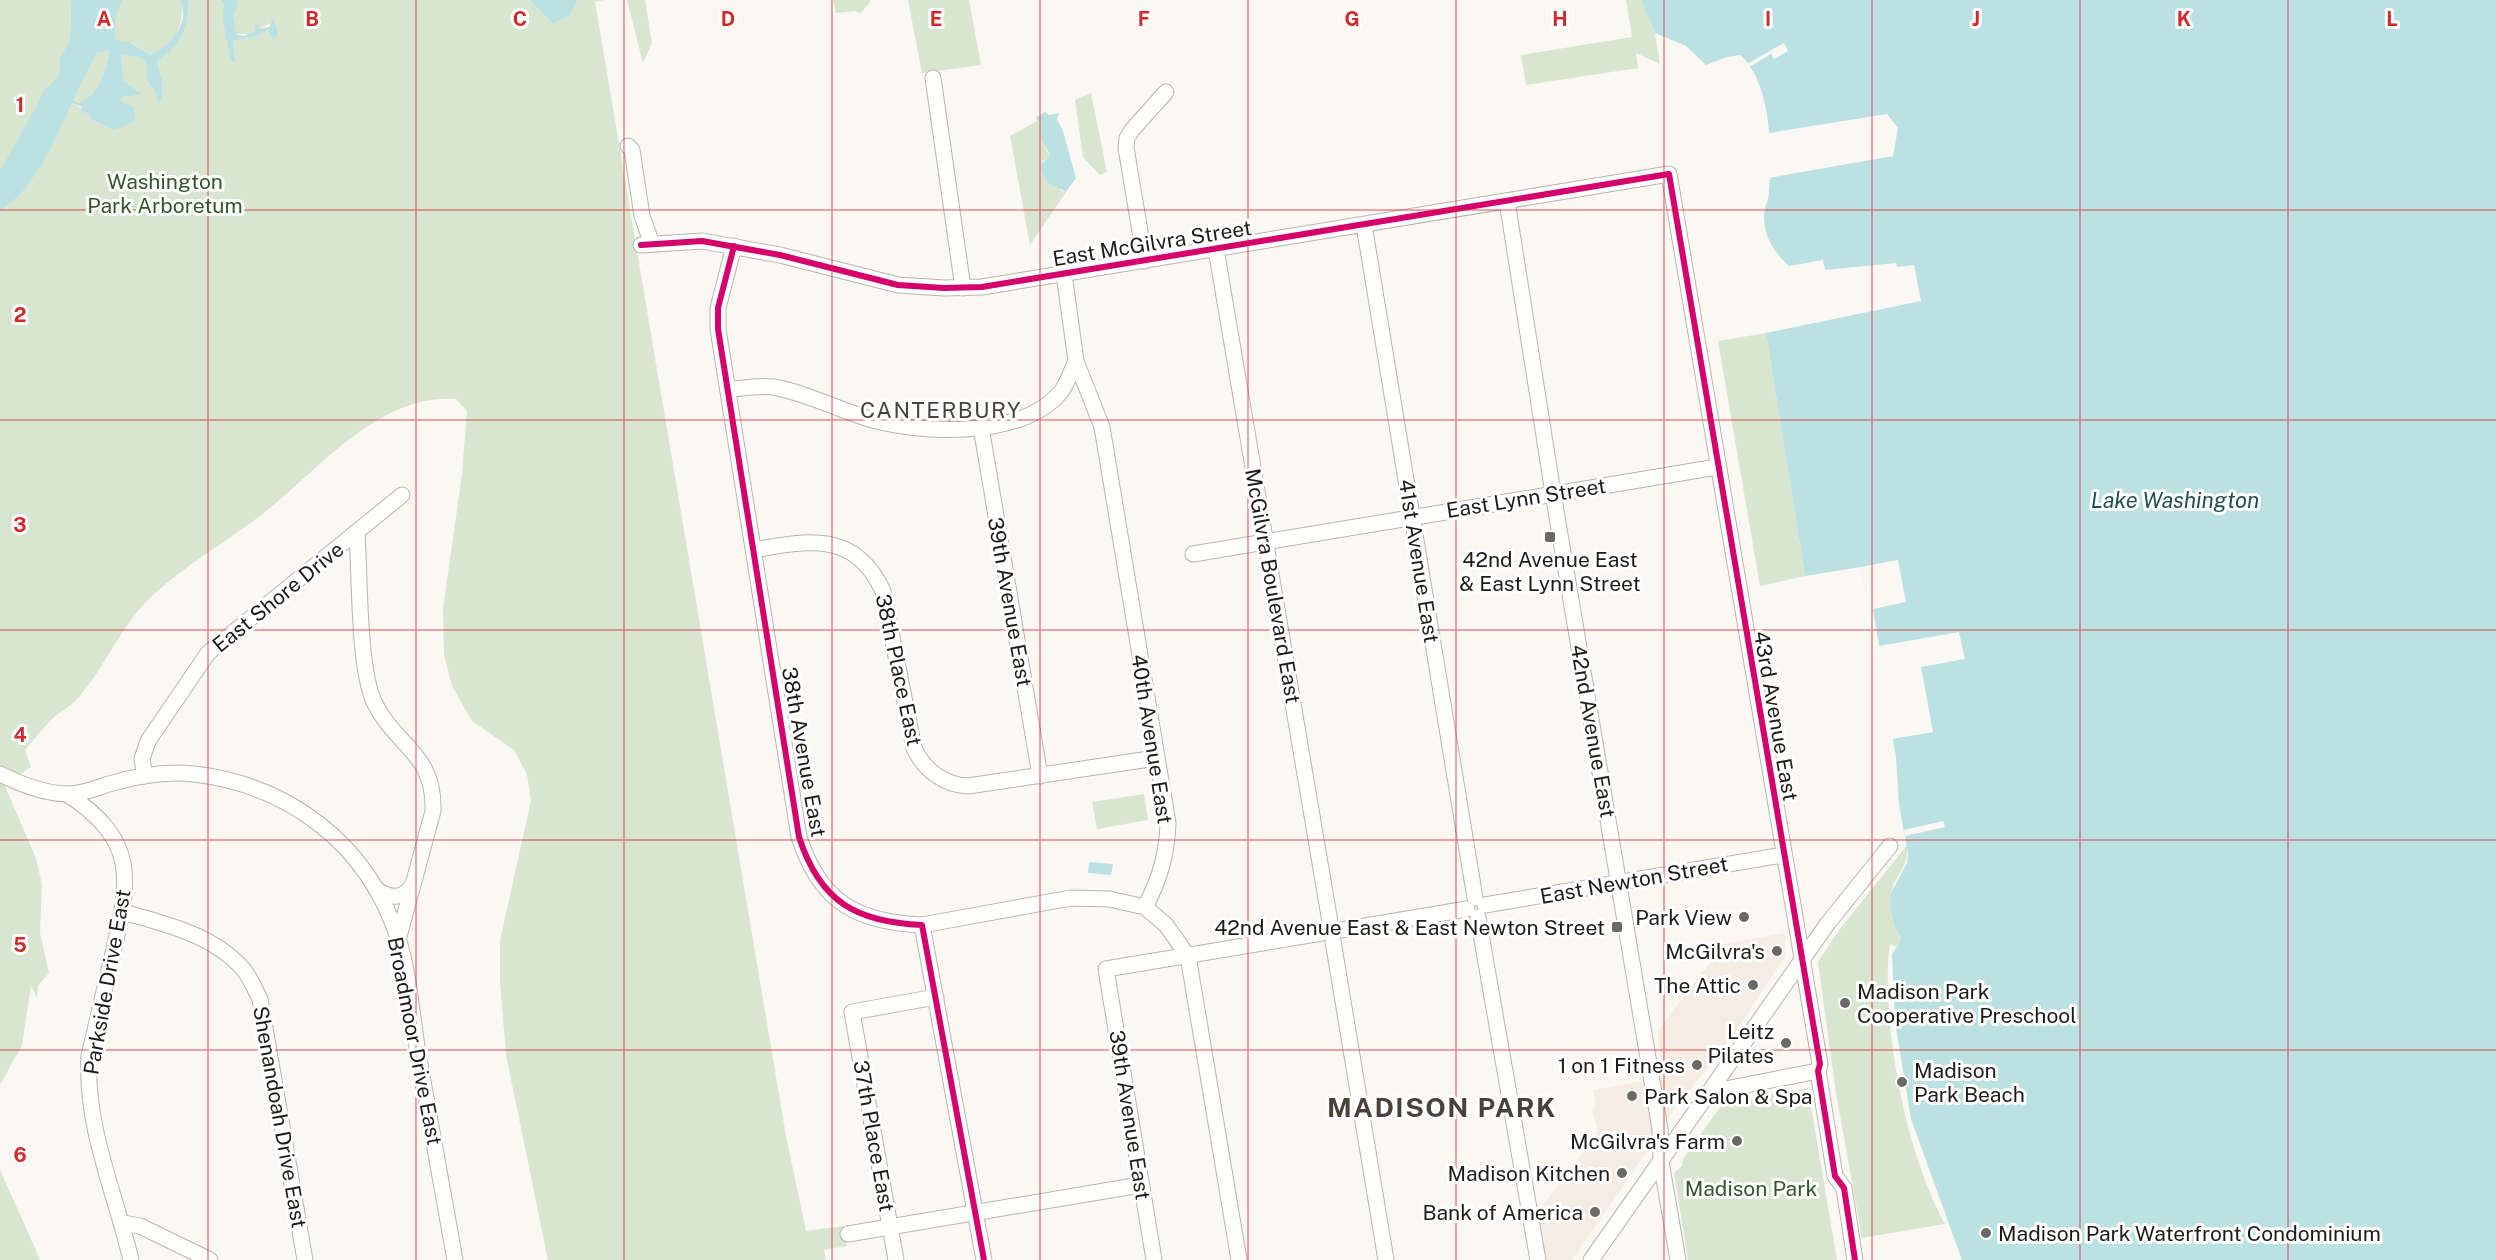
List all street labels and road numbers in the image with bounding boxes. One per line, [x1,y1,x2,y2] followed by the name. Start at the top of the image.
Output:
[1051,215,1253,271] street label: East McGilvra Street
[1240,467,1306,705] street label: McGilvra Boulevard East
[1444,473,1608,523] street label: East Lynn Street
[1394,477,1444,645] street label: 41st Avenue East
[983,515,1037,689] street label: 39th Avenue East
[207,537,349,657] street label: East Shore Drive
[871,592,927,748] street label: 38th Place East
[1749,629,1803,803] street label: 43rd Avenue East
[1565,642,1621,820] street label: 42nd Avenue East
[1126,652,1178,826] street label: 40th Avenue East
[777,665,831,839] street label: 38th Avenue East
[1538,851,1730,909] street label: East Newton Street
[78,887,136,1077] street label: Parkside Drive East
[383,935,447,1147] street label: Broadmoor Drive East
[248,1004,312,1230] street label: Shenandoah Drive East
[1104,1028,1156,1202] street label: 39th Avenue East
[848,1058,900,1214] street label: 37th Place East

